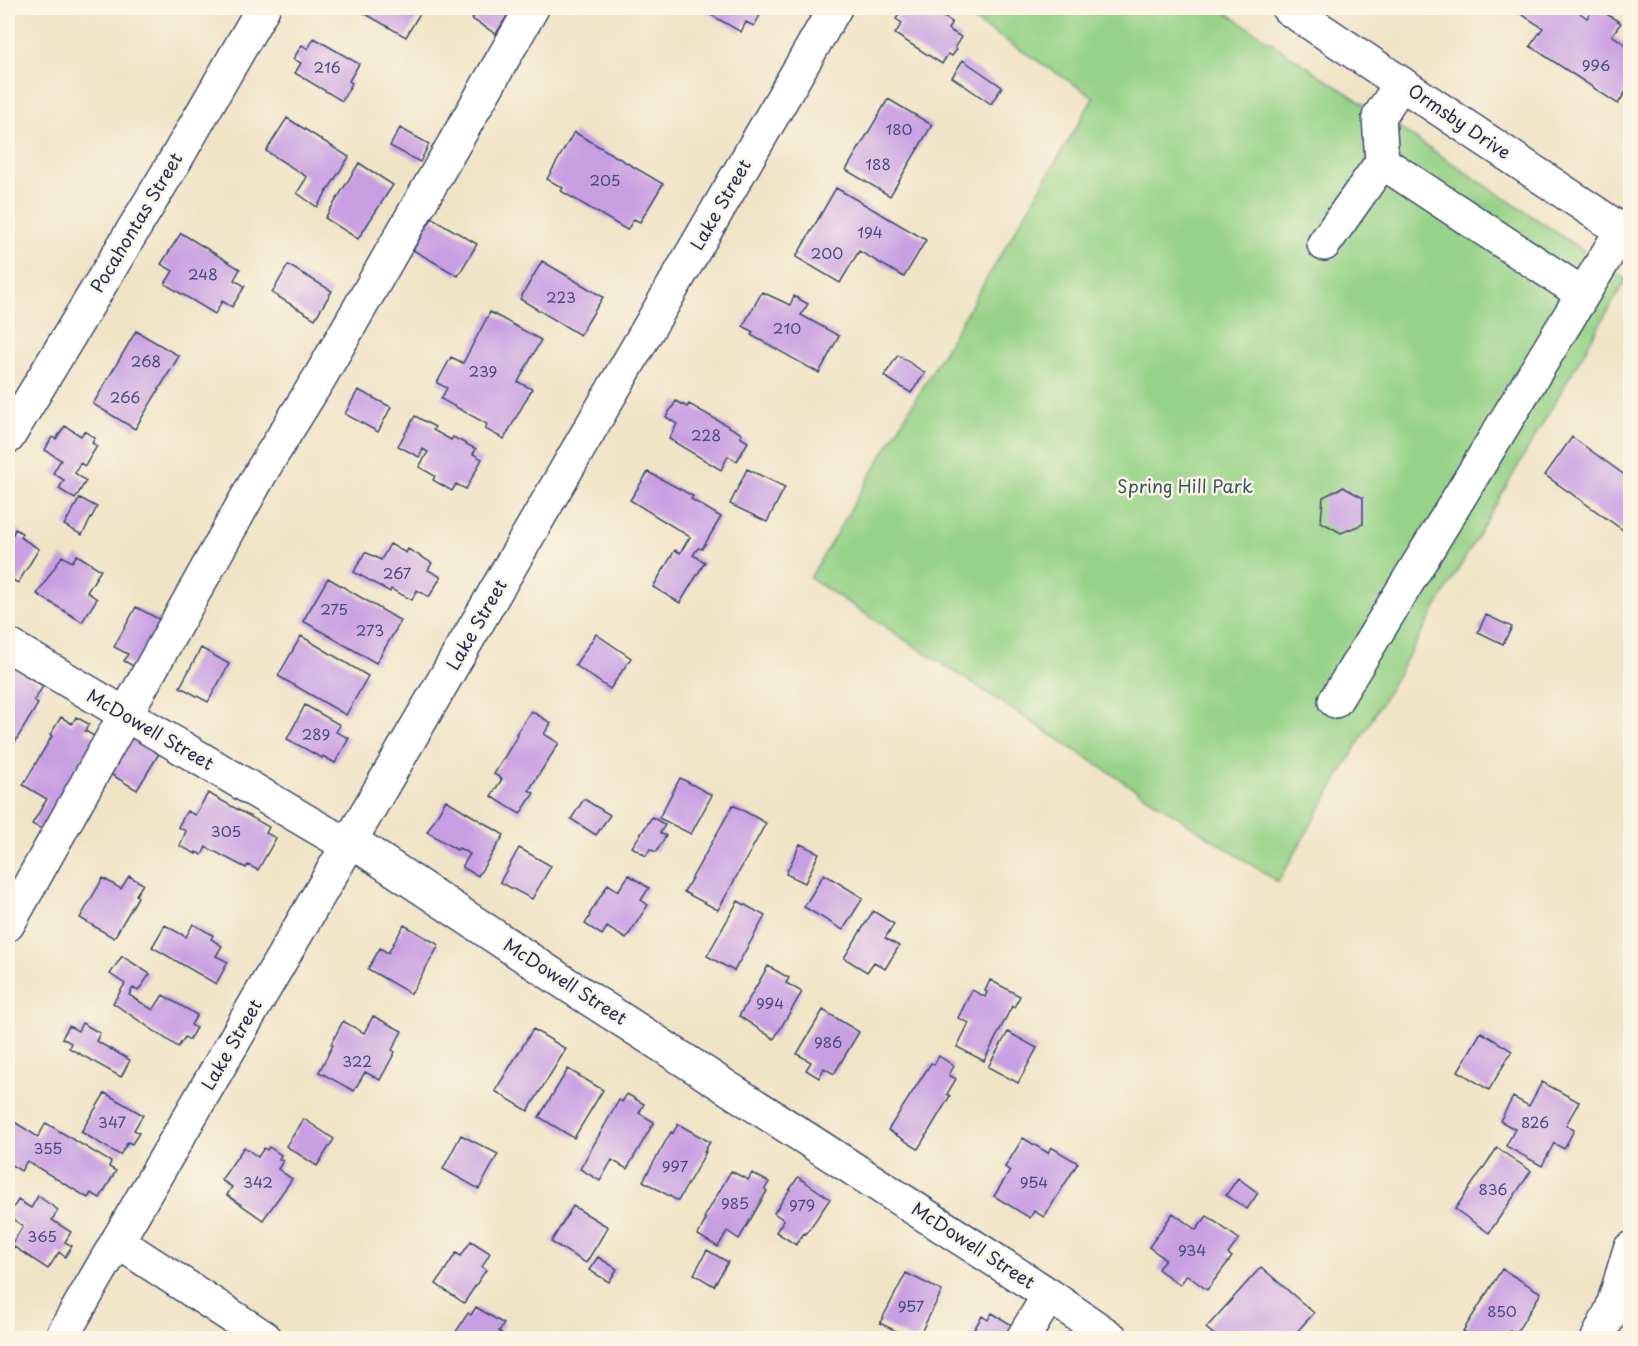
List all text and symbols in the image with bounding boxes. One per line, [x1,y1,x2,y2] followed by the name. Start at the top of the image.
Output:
[1582,53,1610,76] house number: 996
[313,55,341,78] house number: 216
[1403,76,1517,165] street label: Ormsby Drive
[885,117,913,140] house number: 180
[83,147,188,298] street label: Pocahontas Street
[865,152,891,175] house number: 188
[683,154,757,255] street label: Lake Street
[590,168,620,191] house number: 205
[857,220,883,243] house number: 194
[811,241,843,264] house number: 200
[188,262,218,285] house number: 248
[546,285,576,308] house number: 223
[773,316,801,339] house number: 210
[131,349,161,372] house number: 268
[469,359,497,382] house number: 239
[110,385,140,408] house number: 266
[691,423,721,446] house number: 228
[1117,472,1253,499] park label: Spring Hill Park
[383,561,412,584] house number: 267
[439,574,513,675] street label: Lake Street
[320,597,348,620] house number: 275
[356,618,384,641] house number: 273
[82,681,219,776] street label: McDowell Street
[302,722,330,745] house number: 289
[211,819,241,842] house number: 305
[499,931,633,1031] street label: McDowell Street
[756,991,784,1014] house number: 994
[194,994,268,1095] street label: Lake Street
[814,1030,842,1053] house number: 986
[342,1049,372,1072] house number: 322
[98,1110,127,1133] house number: 347
[1521,1110,1549,1133] house number: 826
[34,1136,62,1159] house number: 355
[662,1154,689,1177] house number: 997
[243,1170,273,1193] house number: 342
[1020,1170,1048,1193] house number: 954
[1479,1177,1507,1200] house number: 836
[721,1191,749,1214] house number: 985
[789,1193,815,1216] house number: 979
[907,1195,1041,1295] street label: McDowell Street
[27,1224,57,1247] house number: 365
[1178,1238,1206,1261] house number: 934
[898,1294,925,1317] house number: 957
[1487,1299,1517,1322] house number: 850

